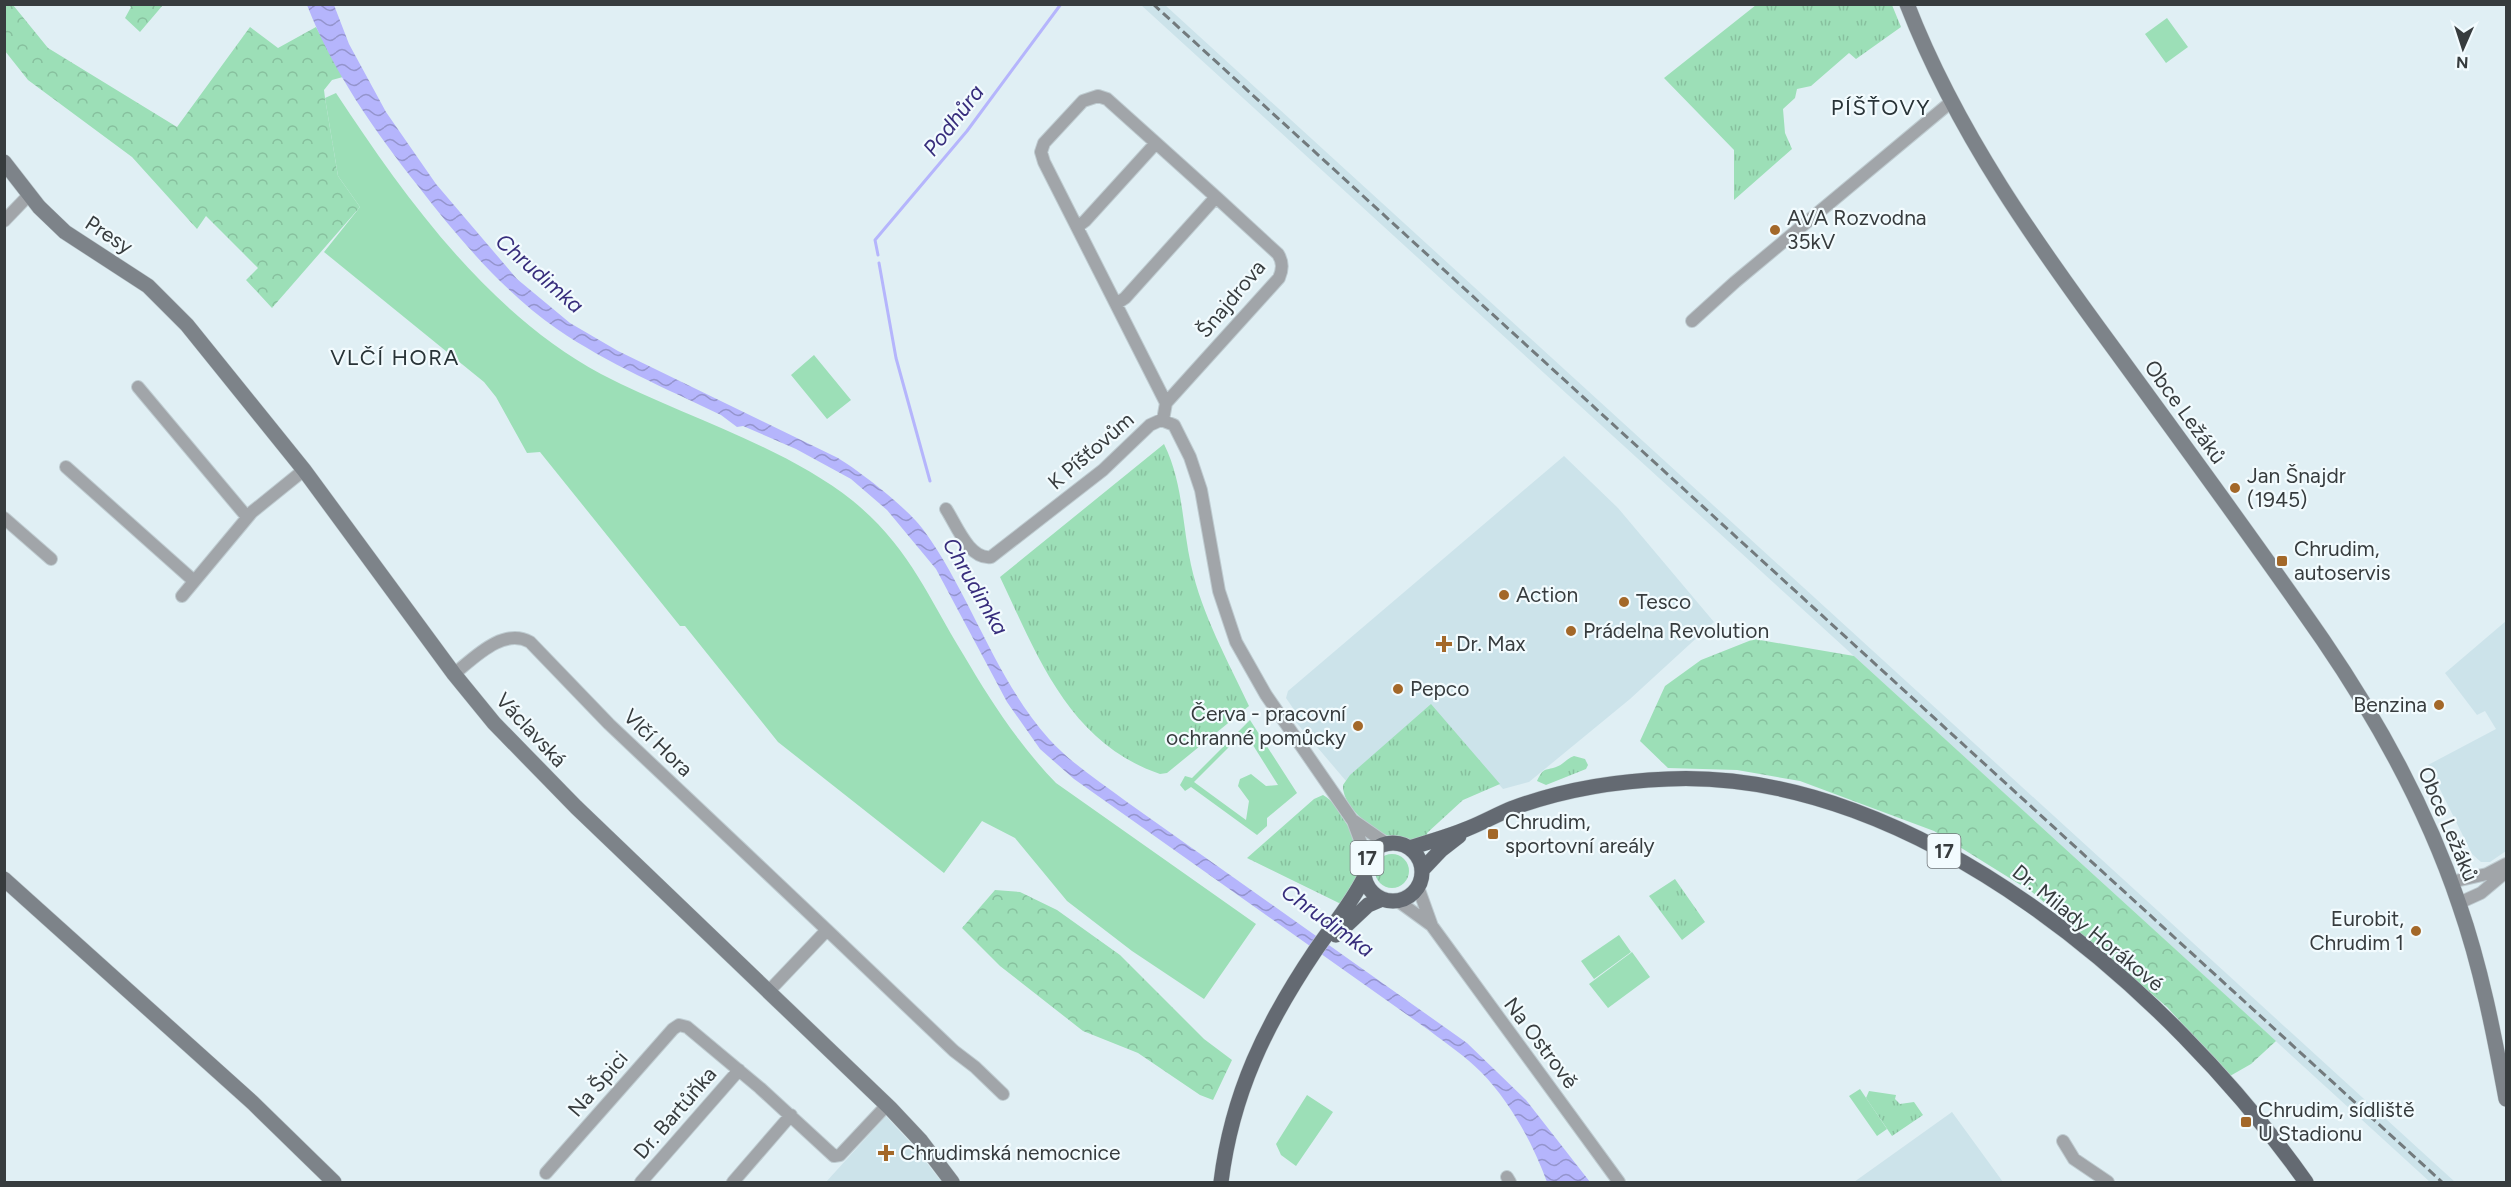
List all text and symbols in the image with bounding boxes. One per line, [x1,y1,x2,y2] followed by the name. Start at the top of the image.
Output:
[2433,18,2493,78] north arrow
[2456,53,2469,72] text: N
[917,79,990,161] water label: Podhůra
[1831,94,1931,121] district label: PÍŠŤOVY
[1787,205,1927,254] place label: AVA Rozvodna 35kV
[81,210,138,259] street label: Presy
[1768,223,1782,237] marker: AVA Rozvodna 35kV
[490,228,589,319] water label: Chrudimka
[1191,255,1270,343] street label: Šnajdrova
[330,344,460,371] district label: VLČÍ HORA
[2139,355,2231,468] street label: Obce Ležáků
[1043,407,1139,495] street label: K Píšťovům
[2247,463,2346,512] place label: Jan Šnajdr (1945)
[2228,481,2242,495] marker: Jan Šnajdr (1945)
[937,533,1014,640] water label: Chrudimka
[2294,536,2390,585] place label: Chrudim, autoservis
[2275,554,2289,568] marker: Chrudim, autoservis
[1516,582,1578,607] place label: Action
[1497,588,1511,602] marker: Action
[1636,589,1691,614] place label: Tesco
[1617,595,1631,609] marker: Tesco
[1583,618,1769,643] place label: Prádelna Revolution
[1564,624,1578,638] marker: Prádelna Revolution
[1456,631,1526,656] place label: Dr. Max
[1437,637,1451,651] marker: Dr. Max
[1410,676,1469,701] place label: Pepco
[1391,682,1405,696] marker: Pepco
[491,687,572,772] street label: Václavská
[2353,692,2427,717] place label: Benzina
[2432,698,2446,712] marker: Benzina
[1166,701,1347,750] place label: Červa - pracovní ochranné pomůcky
[619,704,698,782] street label: Vlčí Hora
[1351,719,1365,733] marker: Červa - pracovní ochranné pomůcky
[2413,763,2484,885] street label: Obce Ležáků
[1505,809,1655,858] place label: Chrudim, sportovní areály
[1486,827,1500,841] marker: Chrudim, sportovní areály
[1928,834,1960,868] road number: 17
[1350,841,1384,875] road number: 17
[2008,859,2169,996] street label: Dr. Milady Horákové
[1276,878,1379,963] water label: Chrudimka
[2309,906,2404,955] place label: Eurobit, Chrudim 1
[2409,924,2423,938] marker: Eurobit, Chrudim 1
[1499,992,1584,1093] street label: Na Ostrově
[562,1046,633,1122] street label: Na Špici
[628,1062,721,1164] street label: Dr. Bartůňka
[2258,1097,2414,1146] place label: Chrudim, sídliště U Stadionu
[2239,1115,2253,1129] marker: Chrudim, sídliště U Stadionu
[900,1140,1120,1165] place label: Chrudimská nemocnice
[877,1144,895,1162] marker: Chrudimská nemocnice

